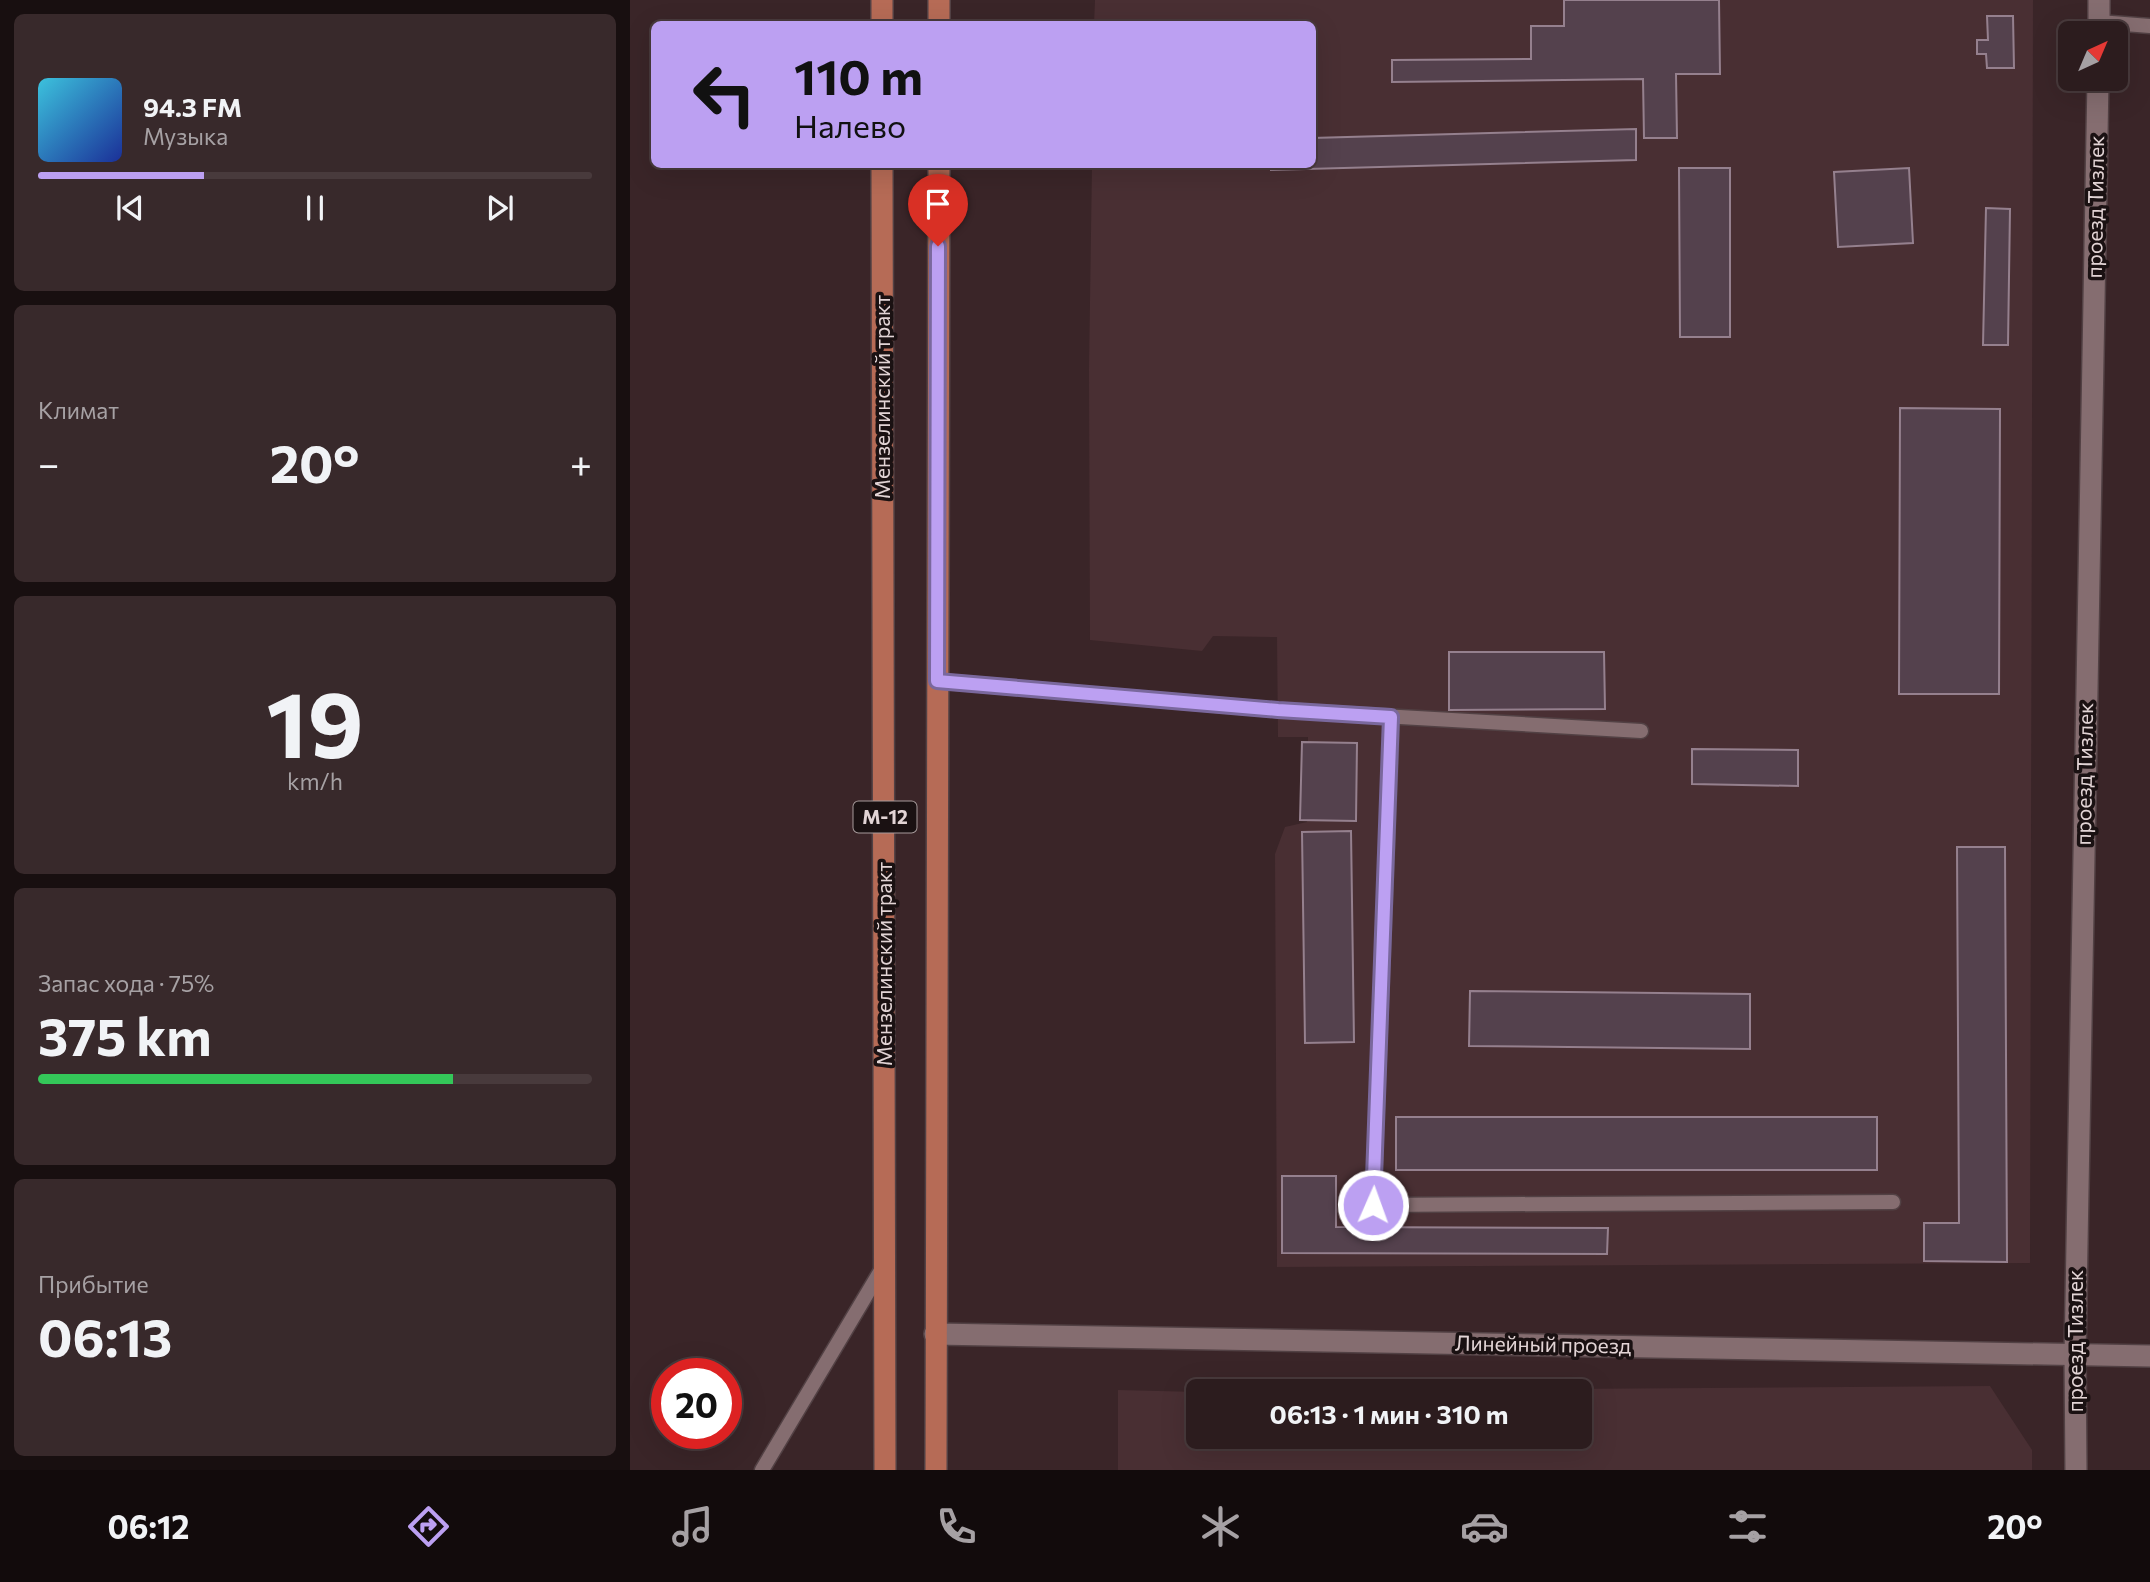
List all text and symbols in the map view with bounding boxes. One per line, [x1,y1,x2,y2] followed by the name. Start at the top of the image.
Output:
[2058,21,2128,91] north arrow
[2058,21,2128,91] map controls
[794,45,923,105] text: 110 m
[679,49,770,140] icon: left
[143,91,242,122] text: 94.3 FM
[794,105,906,145] text: Налево
[143,122,228,150] text: Музыка
[2081,135,2108,279] street label: проезд Тизлек
[908,174,968,246] pin
[919,185,957,223] icon: arrive
[111,189,149,227] icon: previous
[296,189,334,227] icon: pause
[481,189,519,227] icon: next
[869,295,894,499] street label: Мензелинский тракт
[38,396,119,424] text: Климат
[270,430,360,494] text: 20°
[38,439,60,486] text: −
[570,439,592,486] text: +
[266,665,364,777] text: 19
[2070,702,2097,846] street label: проезд Тизлек
[287,767,343,795] text: km/h
[854,802,916,832] road number: М-12
[871,862,896,1066] street label: Мензелинский тракт
[38,969,214,997] text: Запас хода · 75%
[38,1003,212,1067] text: 375 km
[1336,1168,1410,1242] position arrow
[38,1270,149,1298] text: Прибытие
[2062,1270,2087,1412] street label: проезд Тизлек
[38,1304,172,1368] text: 06:13
[1455,1329,1631,1358] street label: Линейный проезд
[651,1358,742,1449] speed limit sign: 20
[1270,1398,1508,1429] text: 06:13 · 1 мин · 310 m
[404,1502,453,1551] icon: directions
[668,1502,717,1551] icon: music
[932,1502,981,1551] icon: phone
[1196,1502,1245,1551] icon: climate
[1460,1502,1509,1551] icon: car
[1723,1502,1772,1551] icon: filters
[107,1506,190,1546] text: 06:12
[1987,1506,2043,1546] text: 20°

